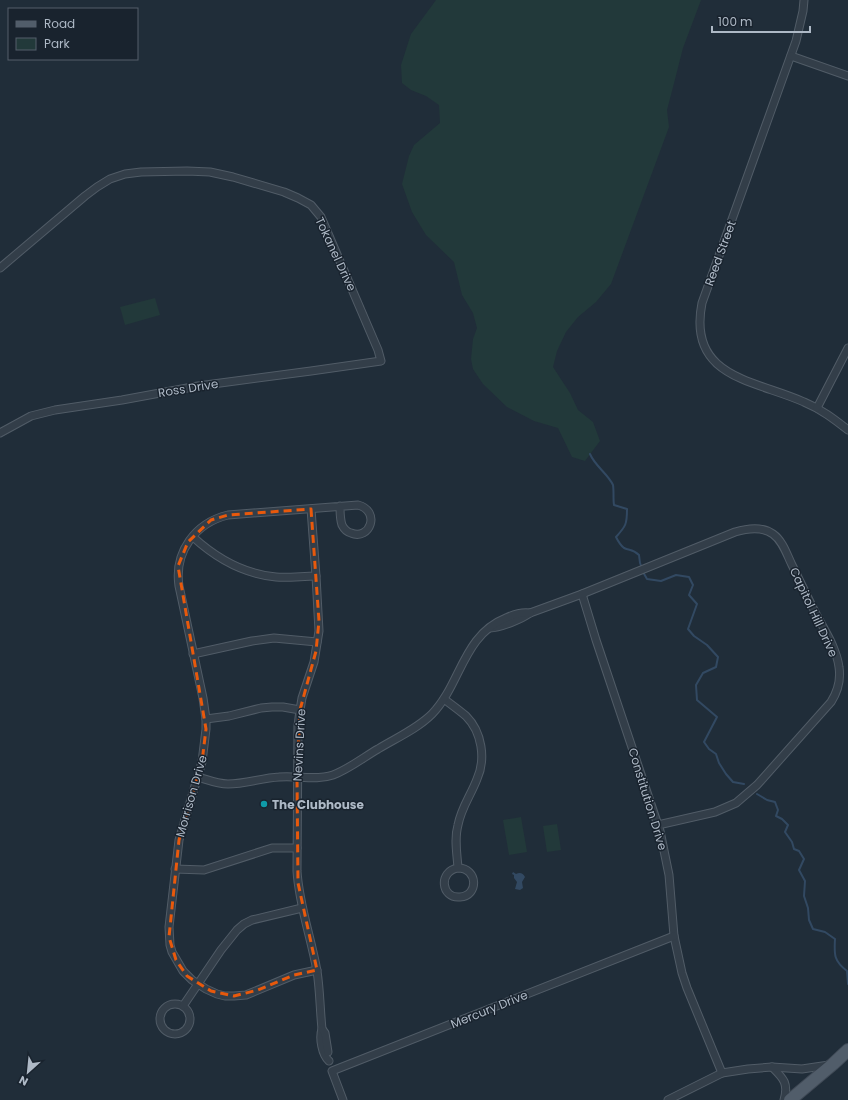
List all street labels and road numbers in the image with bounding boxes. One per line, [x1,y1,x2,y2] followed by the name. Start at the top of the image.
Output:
[311,214,361,294] street label: Tokanel Drive
[700,218,740,288] street label: Reed Street
[157,375,219,401] street label: Ross Drive
[786,564,842,660] street label: Capitol Hill Drive
[289,708,309,782] street label: Nevins Drive
[624,746,672,852] street label: Constitution Drive
[171,753,211,839] street label: Morrison Drive
[448,986,530,1032] street label: Mercury Drive

